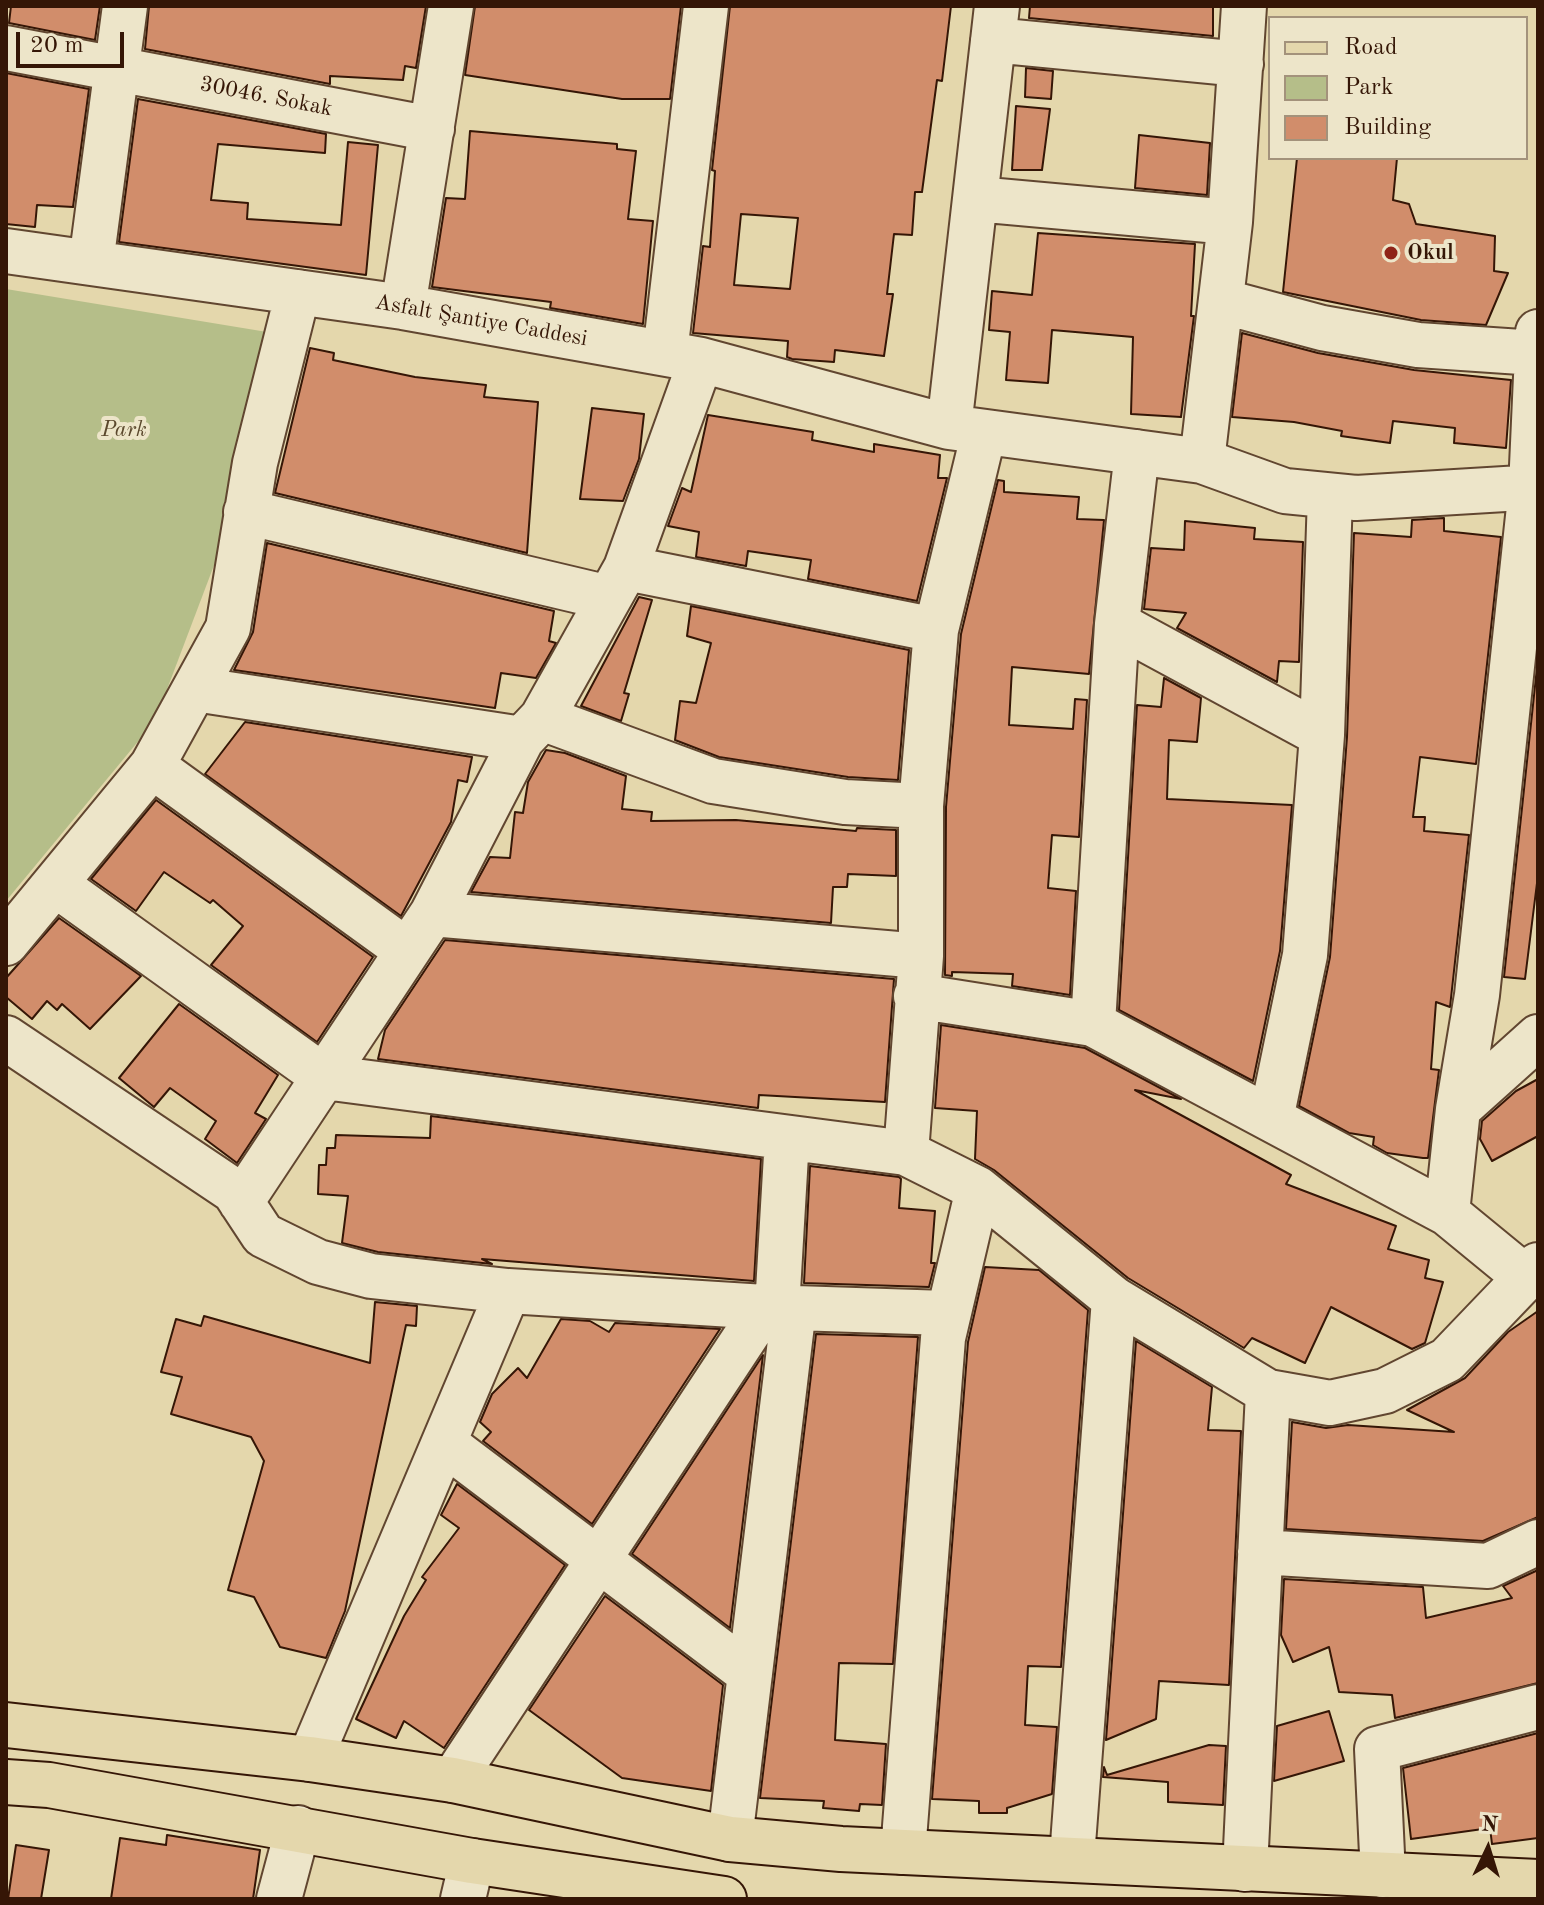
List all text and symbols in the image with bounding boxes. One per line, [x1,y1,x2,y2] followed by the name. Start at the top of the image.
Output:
[20,16,128,66] scale bar
[1268,16,1528,160] legend
[30,34,84,58] text: 20 m
[1344,36,1397,60] text: Road
[198,71,334,123] street label: 30046. Sokak
[1344,76,1393,100] text: Park
[1344,116,1431,140] text: Building
[1407,240,1454,266] place label: Okul
[1382,244,1400,262] marker: Okul
[373,289,589,353] street label: Asfalt Şantiye Caddesi
[101,417,147,443] park label: Park
[1448,1809,1528,1889] north arrow
[1481,1813,1499,1837] text: N

